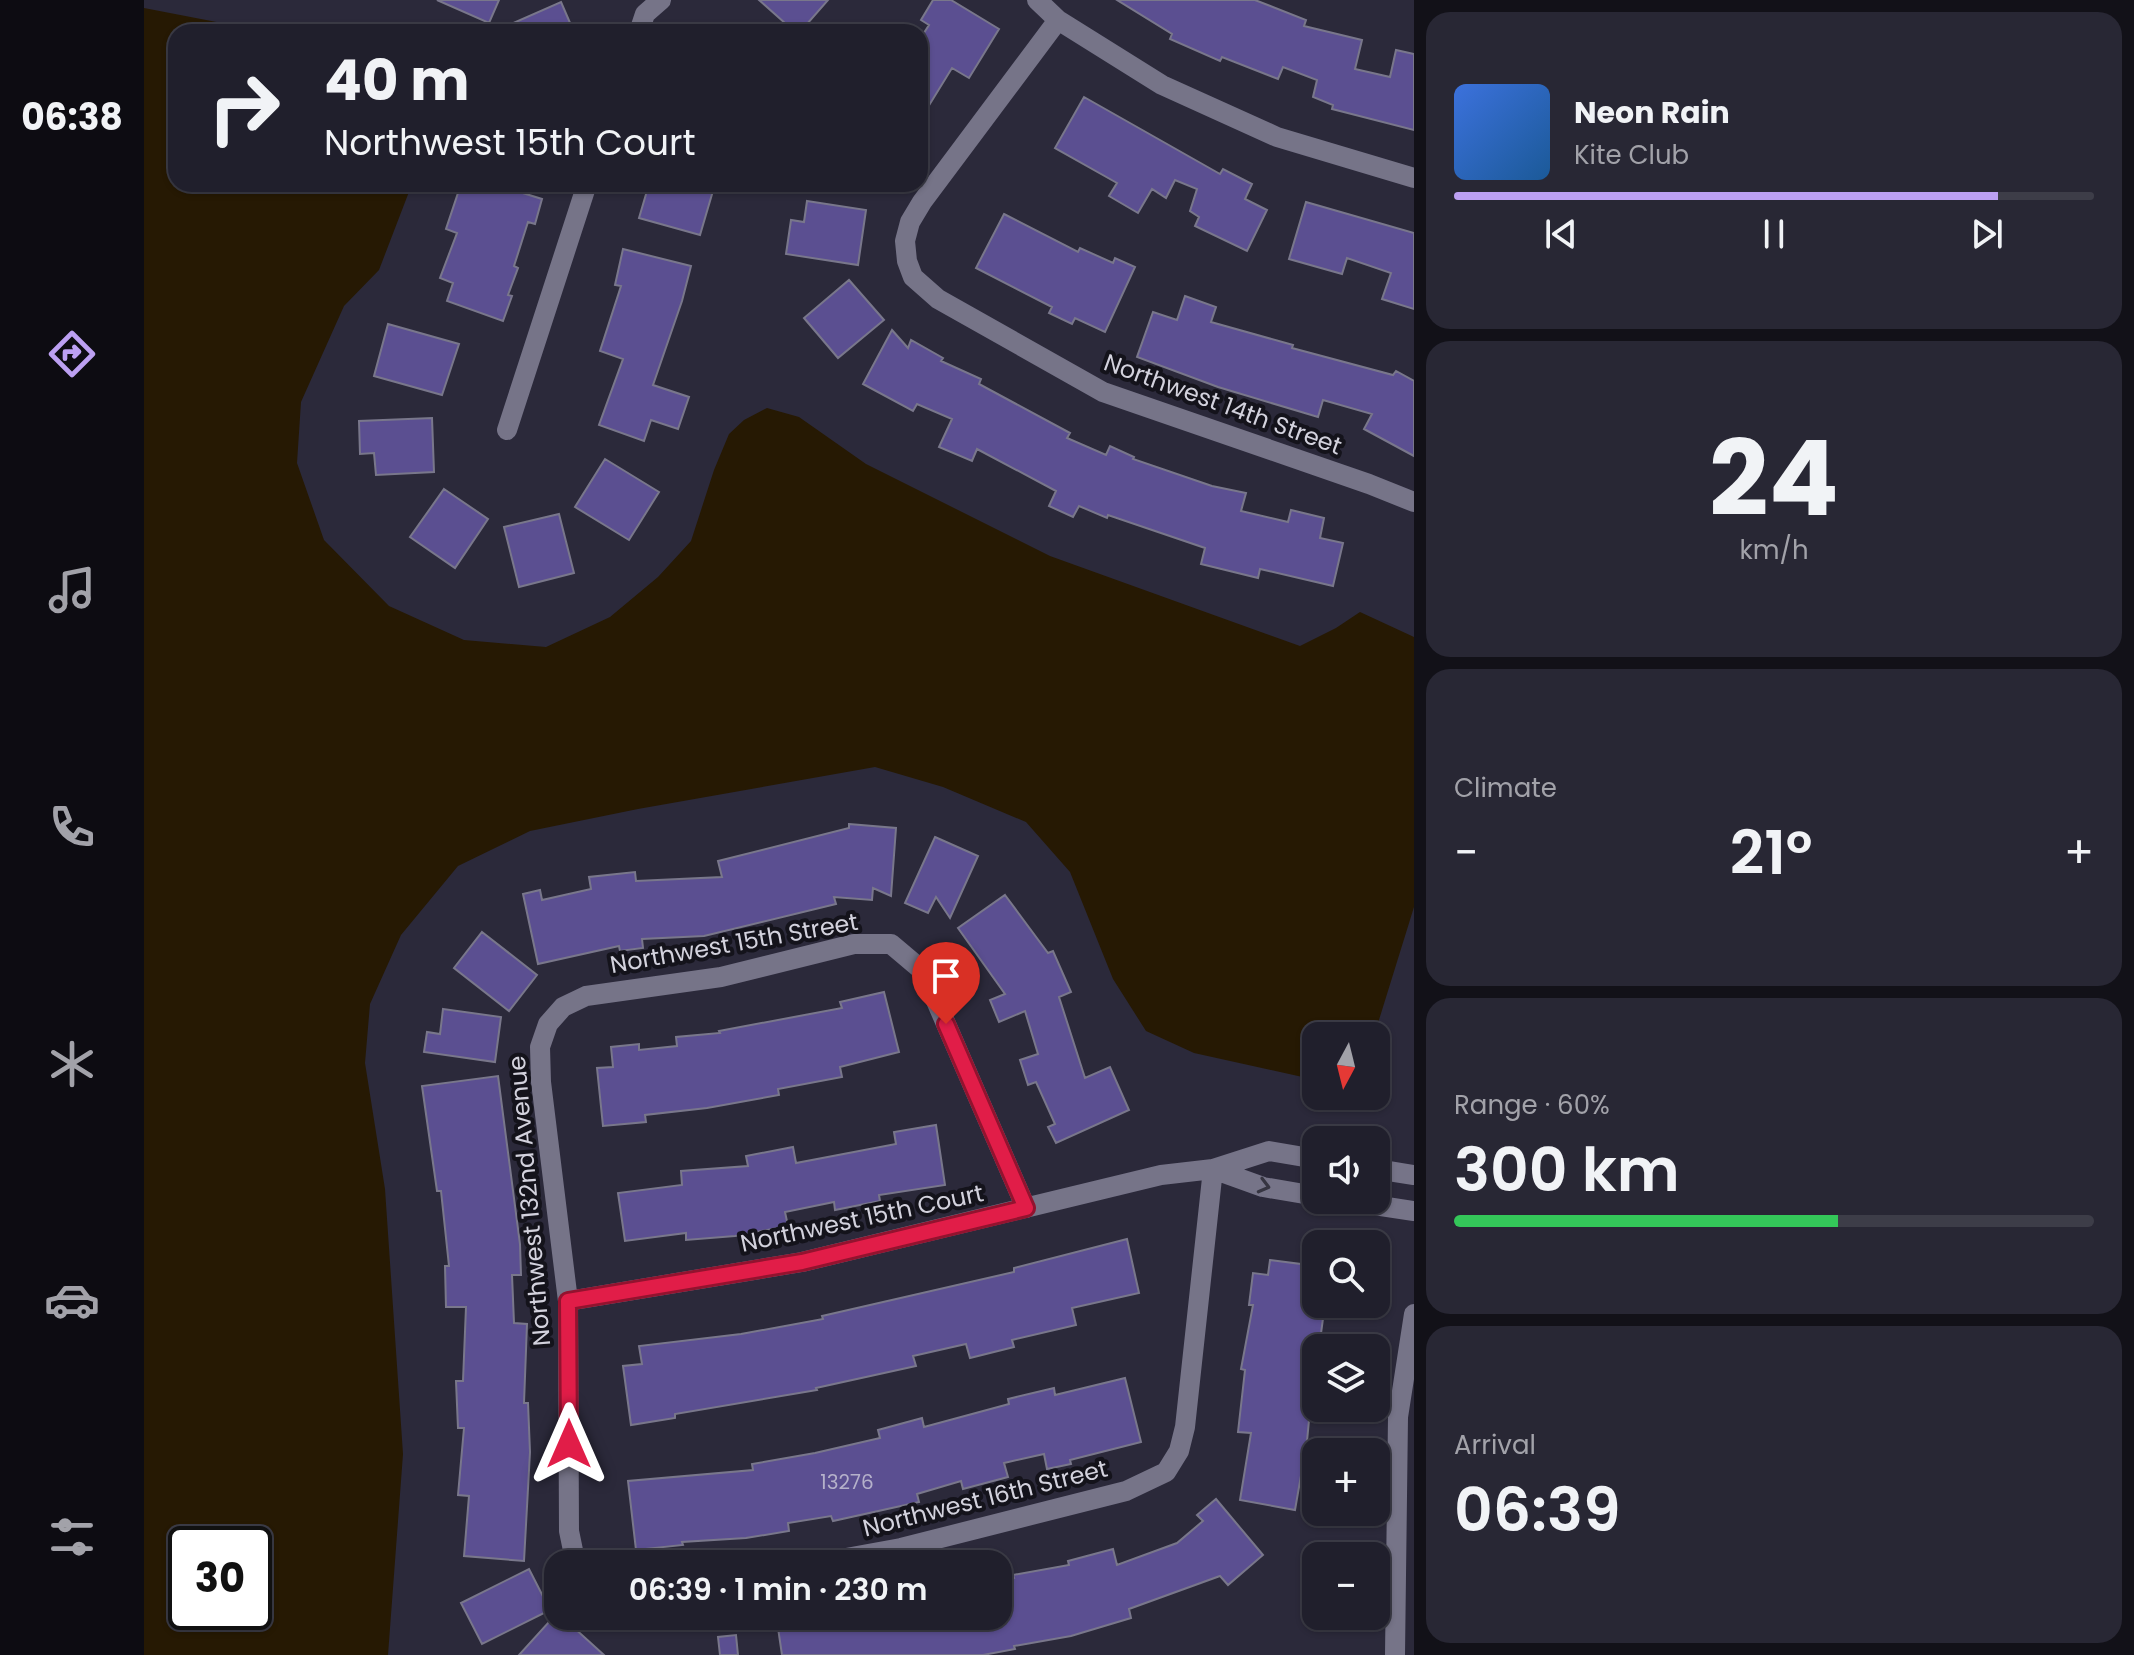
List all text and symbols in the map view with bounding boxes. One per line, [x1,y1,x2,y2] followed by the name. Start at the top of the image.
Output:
[324,41,470,120] text: 40 m
[192,56,296,160] icon: right
[1574,91,1730,134] text: Neon Rain
[21,92,123,143] text: 06:38
[324,117,696,168] text: Northwest 15th Court
[1574,137,1689,173] text: Kite Club
[1539,212,1583,256] icon: previous
[1752,212,1796,256] icon: pause
[1965,212,2009,256] icon: next
[44,326,100,382] icon: directions
[1099,346,1347,462] street label: Northwest 14th Street
[1709,406,1839,551] text: 24
[1739,532,1809,568] text: km/h
[44,562,100,618] icon: music
[1454,770,1557,806] text: Climate
[44,799,100,855] icon: phone
[1730,811,1813,895] text: 21°
[1454,822,1478,883] text: −
[2064,822,2094,883] text: +
[608,905,860,981] street label: Northwest 15th Street
[912,942,980,1024] pin
[924,954,968,998] icon: arrive
[1302,1022,1390,1110] north arrow
[1302,1022,1390,1630] map controls
[44,1036,100,1092] icon: climate
[500,1054,558,1348] street label: Northwest 132nd Avenue
[1454,1087,1610,1123] text: Range · 60%
[1302,1126,1390,1214] button: sound
[1454,1128,1680,1212] text: 300 km
[737,1176,987,1260] street label: Northwest 15th Court
[1256,1176,1270,1193] one-way arrow
[1302,1230,1390,1318] button: search
[44,1272,100,1328] icon: car
[1302,1334,1390,1422] button: layers
[527,1402,611,1486] position arrow
[1454,1427,1536,1463] text: Arrival
[1302,1438,1390,1526] button: +
[859,1452,1111,1544] street label: Northwest 16th Street
[820,1468,874,1496] house number: 13276
[1454,1468,1620,1552] text: 06:39
[44,1509,100,1565] icon: filters
[168,1526,272,1630] speed limit sign: 30
[1302,1542,1390,1630] button: −
[629,1568,927,1611] text: 06:39 · 1 min · 230 m

